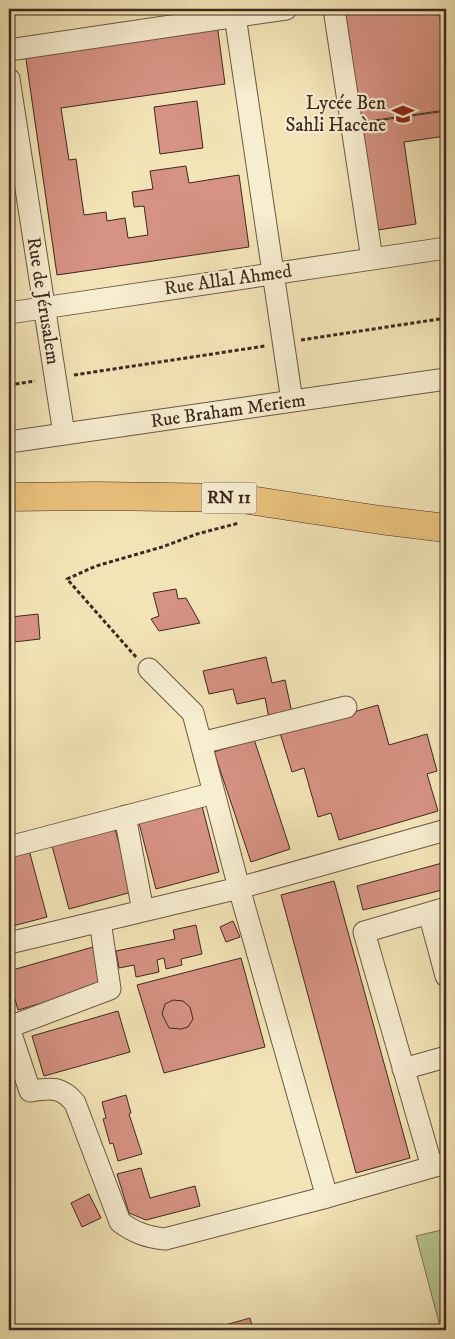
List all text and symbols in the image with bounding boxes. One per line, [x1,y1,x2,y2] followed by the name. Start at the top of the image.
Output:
[286,92,386,137] place label: Lycée Ben Sahli Hacène
[390,101,416,127] school or university icon: Lycée Ben Sahli Hacène
[22,236,64,366] street label: Rue de Jérusalem
[163,260,294,300] street label: Rue Allal Ahmed
[149,389,307,433] street label: Rue Braham Meriem
[202,482,256,514] road number: RN 11

